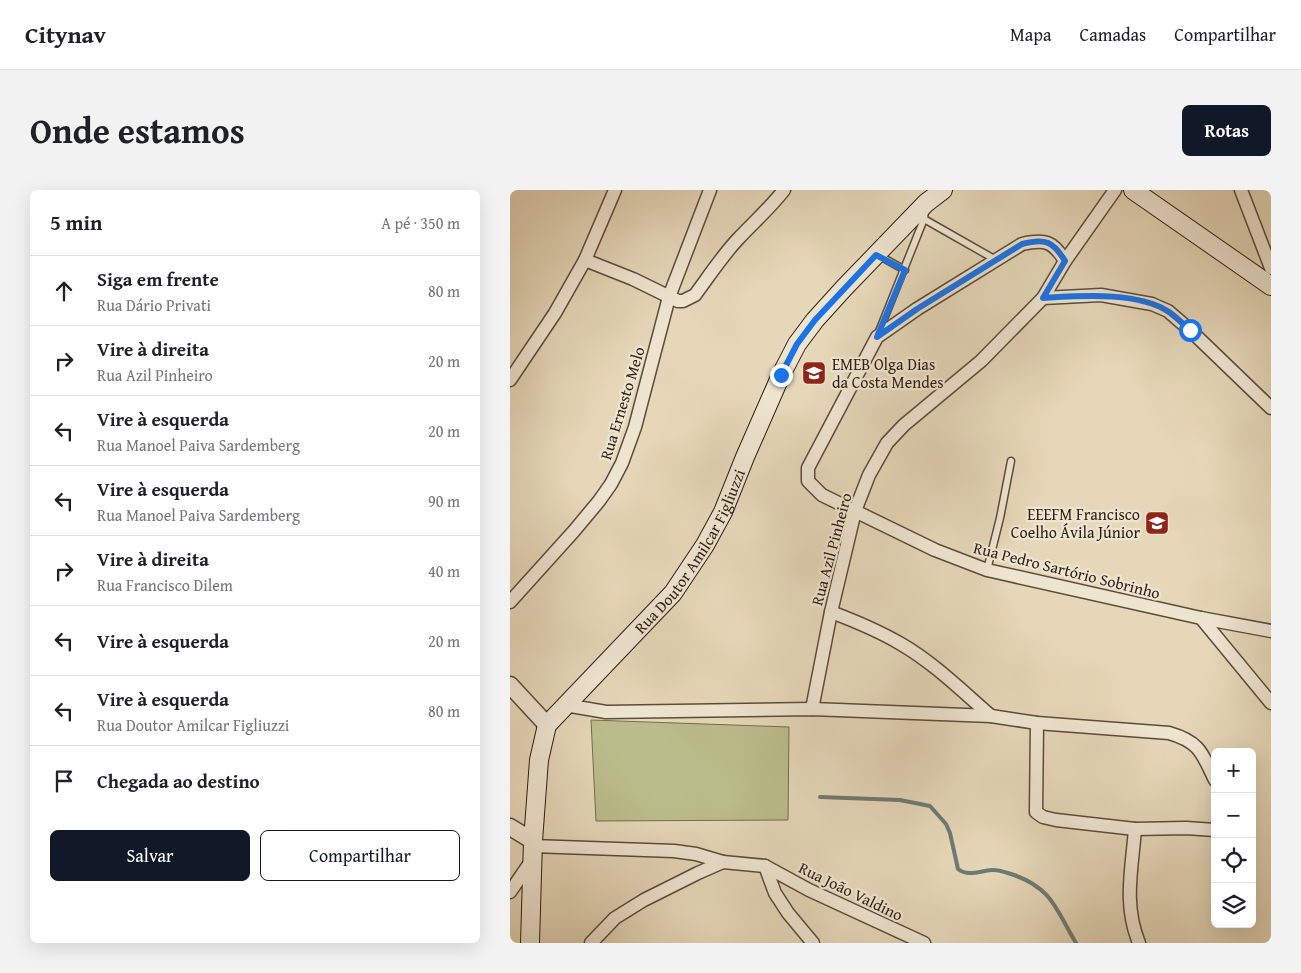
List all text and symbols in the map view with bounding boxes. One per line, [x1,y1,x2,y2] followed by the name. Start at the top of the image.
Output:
[25,17,106,52] text: Citynav
[1010,21,1051,48] text: Mapa
[1079,21,1146,48] text: Camadas
[1174,21,1276,48] text: Compartilhar
[30,105,245,156] text: Onde estamos
[1182,105,1271,156] button: Rotas
[50,207,102,238] text: 5 min
[381,211,460,235] text: A pé · 350 m
[97,265,219,293] text: Siga em frente
[50,277,78,305] icon: ahead
[428,279,460,303] text: 80 m
[97,293,211,317] text: Rua Dário Privati
[1179,319,1202,342] route start
[97,335,209,363] text: Vire à direita
[593,343,651,463] street label: Rua Ernesto Melo
[50,347,78,375] icon: right
[428,349,460,373] text: 20 m
[832,352,944,394] place label: EMEB Olga Dias da Costa Mendes
[801,360,827,386] school or university icon: EMEB Olga Dias da Costa Mendes
[97,363,213,387] text: Rua Azil Pinheiro
[770,364,793,387] route end
[97,405,229,433] text: Vire à esquerda
[50,417,78,445] icon: left
[428,419,460,443] text: 20 m
[97,433,300,457] text: Rua Manoel Paiva Sardemberg
[628,465,751,639] street label: Rua Doutor Amilcar Figliuzzi
[97,475,229,503] text: Vire à esquerda
[50,487,78,515] icon: left
[428,489,460,513] text: 90 m
[804,490,858,608] street label: Rua Azil Pinheiro
[1011,502,1140,544] place label: EEEFM Francisco Coelho Ávila Júnior
[97,503,300,527] text: Rua Manoel Paiva Sardemberg
[1144,510,1170,536] school or university icon: EEEFM Francisco Coelho Ávila Júnior
[971,535,1163,605] street label: Rua Pedro Sartório Sobrinho
[97,545,209,573] text: Vire à direita
[50,557,78,585] icon: right
[428,559,460,583] text: 40 m
[97,573,233,597] text: Rua Francisco Dilem
[50,627,78,655] icon: left
[97,627,229,655] text: Vire à esquerda
[428,629,460,653] text: 20 m
[97,685,229,713] text: Vire à esquerda
[50,697,78,725] icon: left
[428,699,460,723] text: 80 m
[97,713,289,737] text: Rua Doutor Amilcar Figliuzzi
[1211,748,1256,928] map controls
[1211,748,1256,793] button: +
[50,767,78,795] icon: arrive
[97,767,260,795] text: Chegada ao destino
[1211,793,1256,838] button: −
[50,830,250,881] button: Salvar
[260,830,460,881] button: Compartilhar
[1211,838,1256,883] button: locate
[795,855,907,927] street label: Rua João Valdino
[1211,883,1256,928] button: layers

